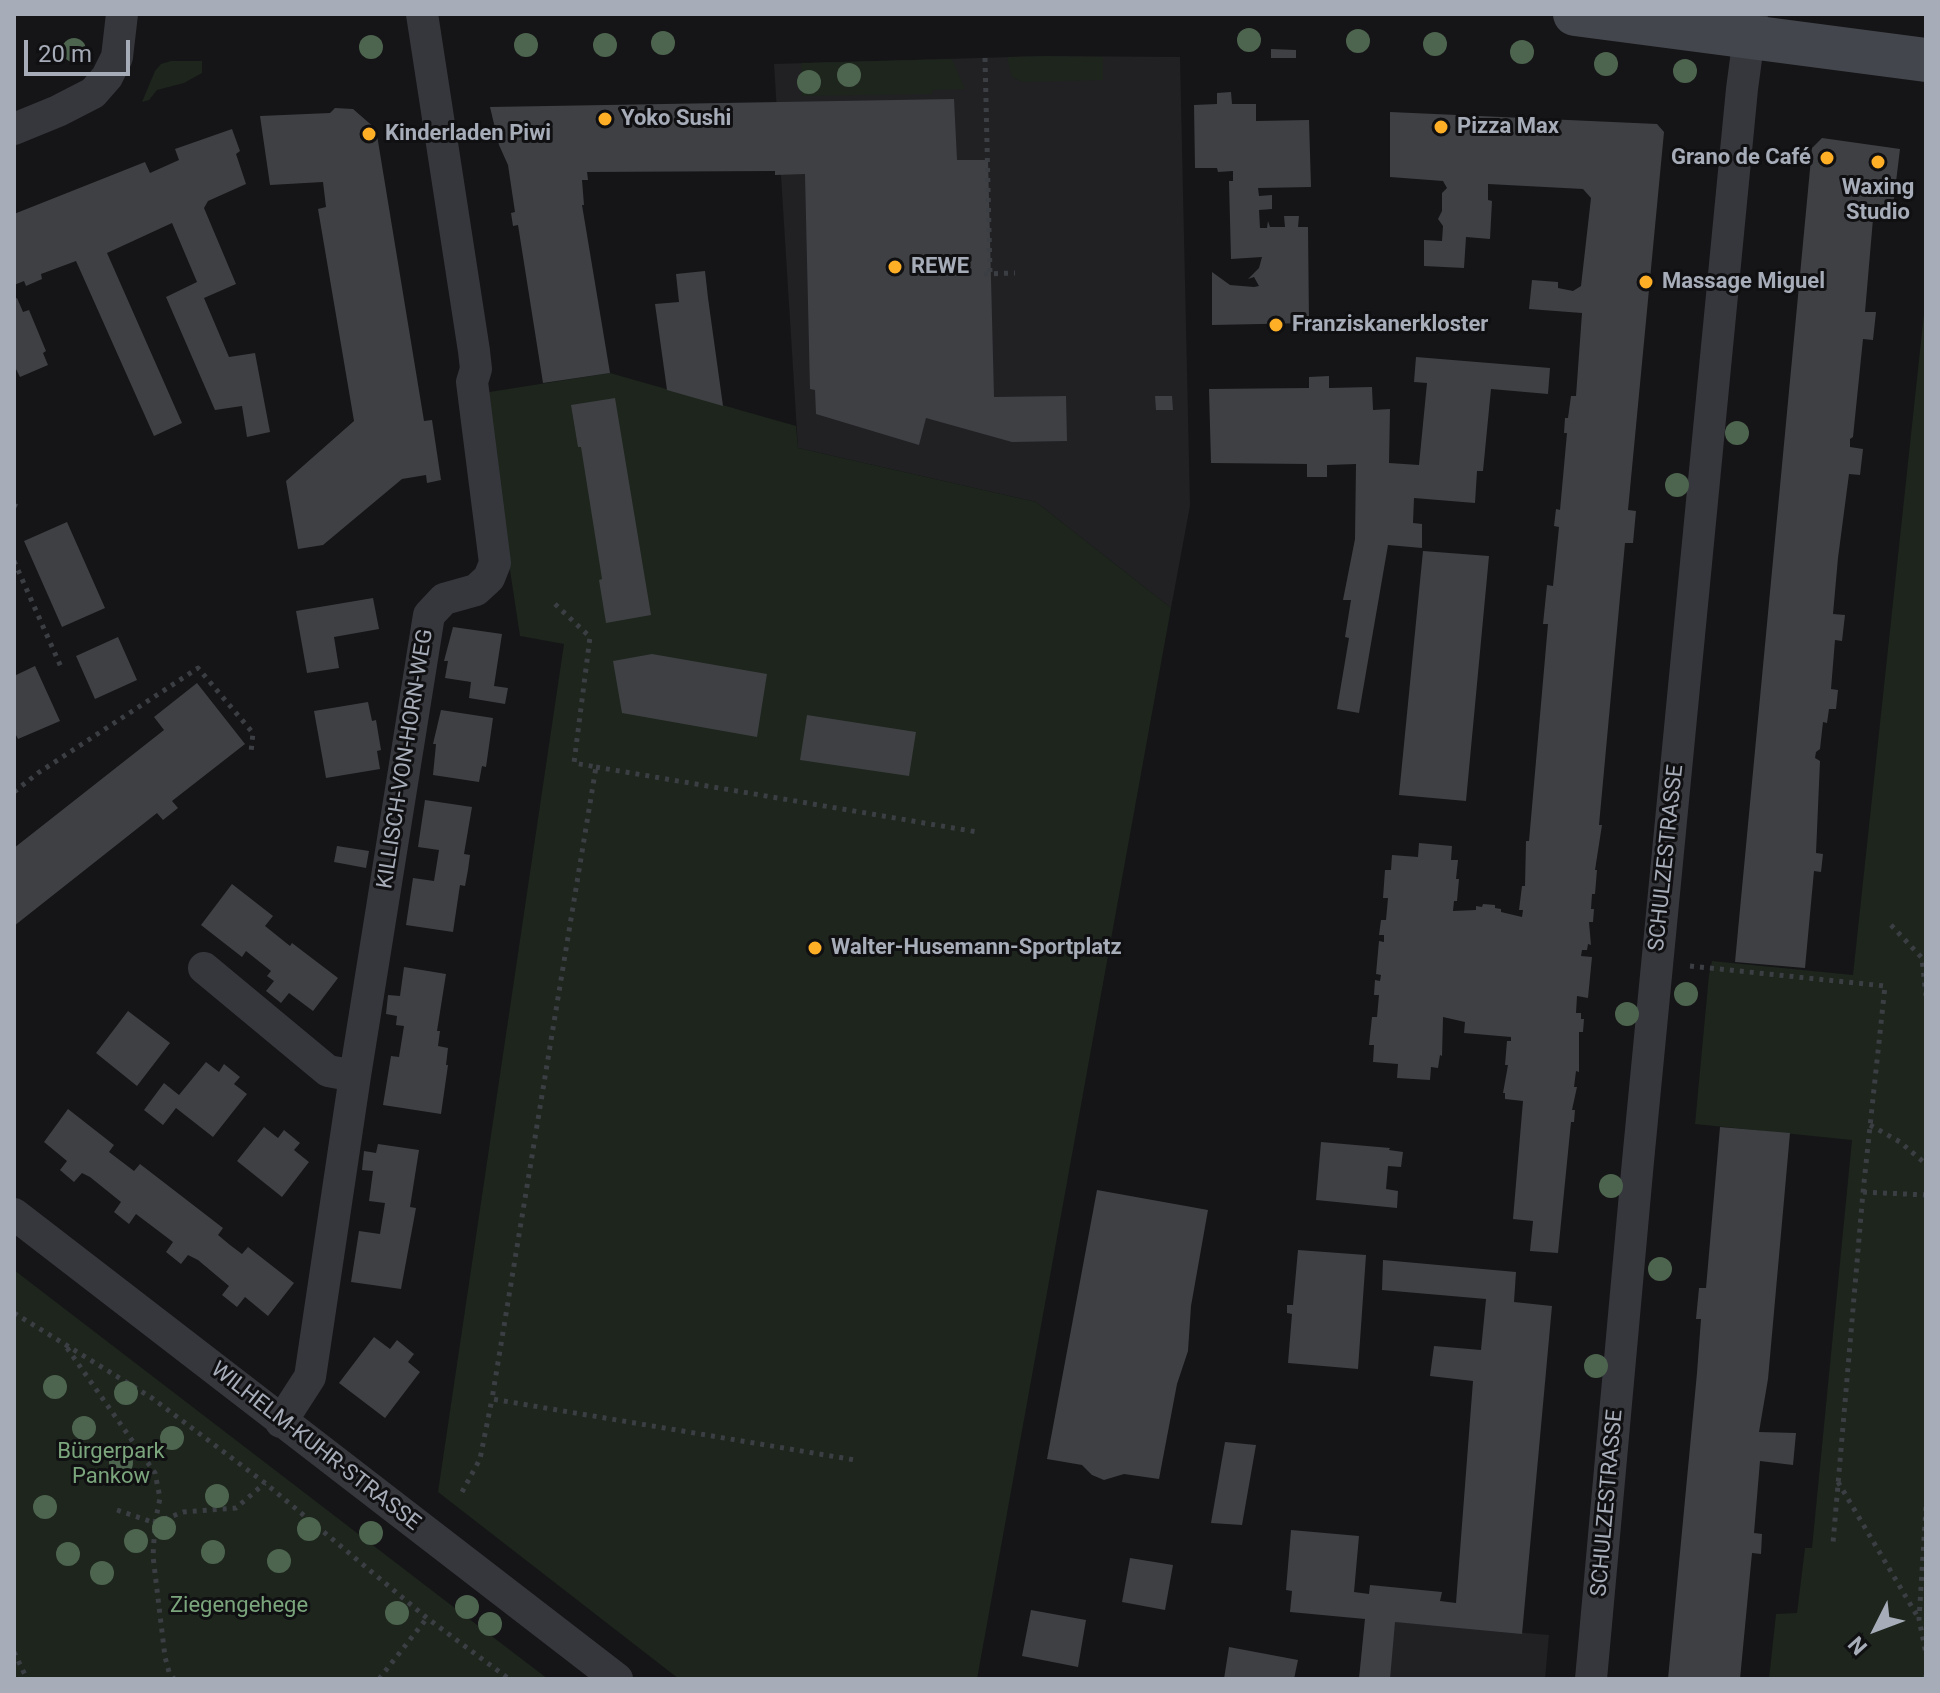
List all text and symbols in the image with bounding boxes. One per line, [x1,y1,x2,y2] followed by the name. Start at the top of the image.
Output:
[28,24,134,74] scale bar
[38,40,92,68] text: 20 m
[621,106,731,132] place label: Yoko Sushi
[596,110,614,128] marker: Yoko Sushi
[1457,114,1559,140] place label: Pizza Max
[1432,118,1450,136] marker: Pizza Max
[385,121,551,147] place label: Kinderladen Piwi
[360,125,378,143] marker: Kinderladen Piwi
[1671,145,1811,171] place label: Grano de Café
[1818,149,1836,167] marker: Grano de Café
[1869,153,1887,171] marker: Waxing Studio
[1842,175,1914,226] place label: Waxing Studio
[911,254,969,280] place label: REWE
[886,258,904,276] marker: REWE
[1662,269,1825,295] place label: Massage Miguel
[1637,273,1655,291] marker: Massage Miguel
[1292,312,1488,338] place label: Franziskanerkloster
[1267,316,1285,334] marker: Franziskanerkloster
[372,627,440,891] street label: KILLISCH-VON-HORN-WEG
[1644,763,1690,953] street label: SCHULZESTRASSE
[831,935,1122,961] place label: Walter-Husemann-Sportplatz
[806,939,824,957] marker: Walter-Husemann-Sportplatz
[205,1357,425,1537] street label: WILHELM-KUHR-STRASSE
[1587,1408,1629,1598] street label: SCHULZESTRASSE
[57,1439,165,1490] park label: Bürgerpark Pankow
[1836,1589,1916,1669] north arrow
[170,1593,308,1619] park label: Ziegengehege
[1843,1631,1872,1660] text: N

